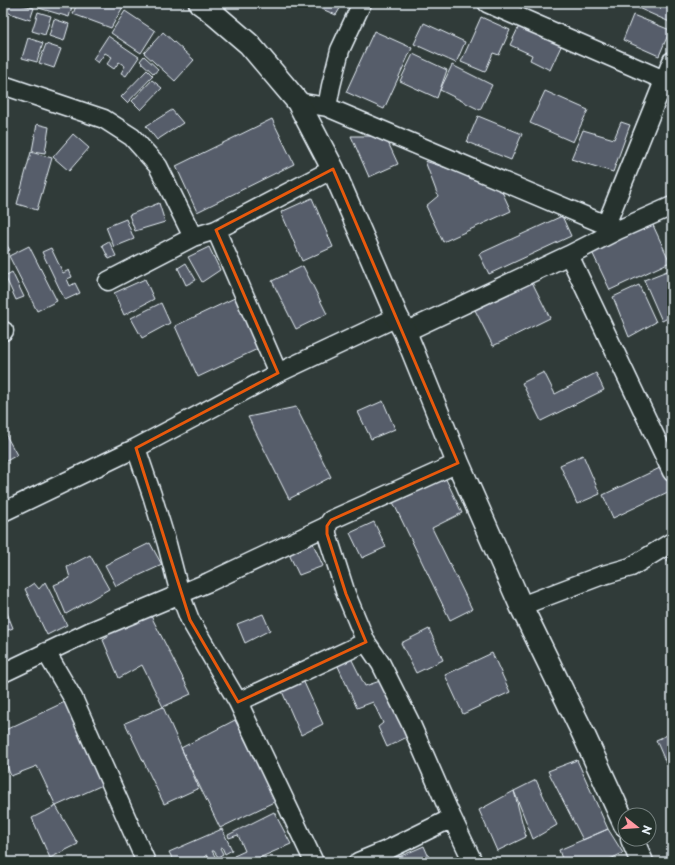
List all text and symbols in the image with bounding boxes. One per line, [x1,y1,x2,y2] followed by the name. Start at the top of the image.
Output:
[617,807,657,847] north arrow
[638,823,656,837] text: N

